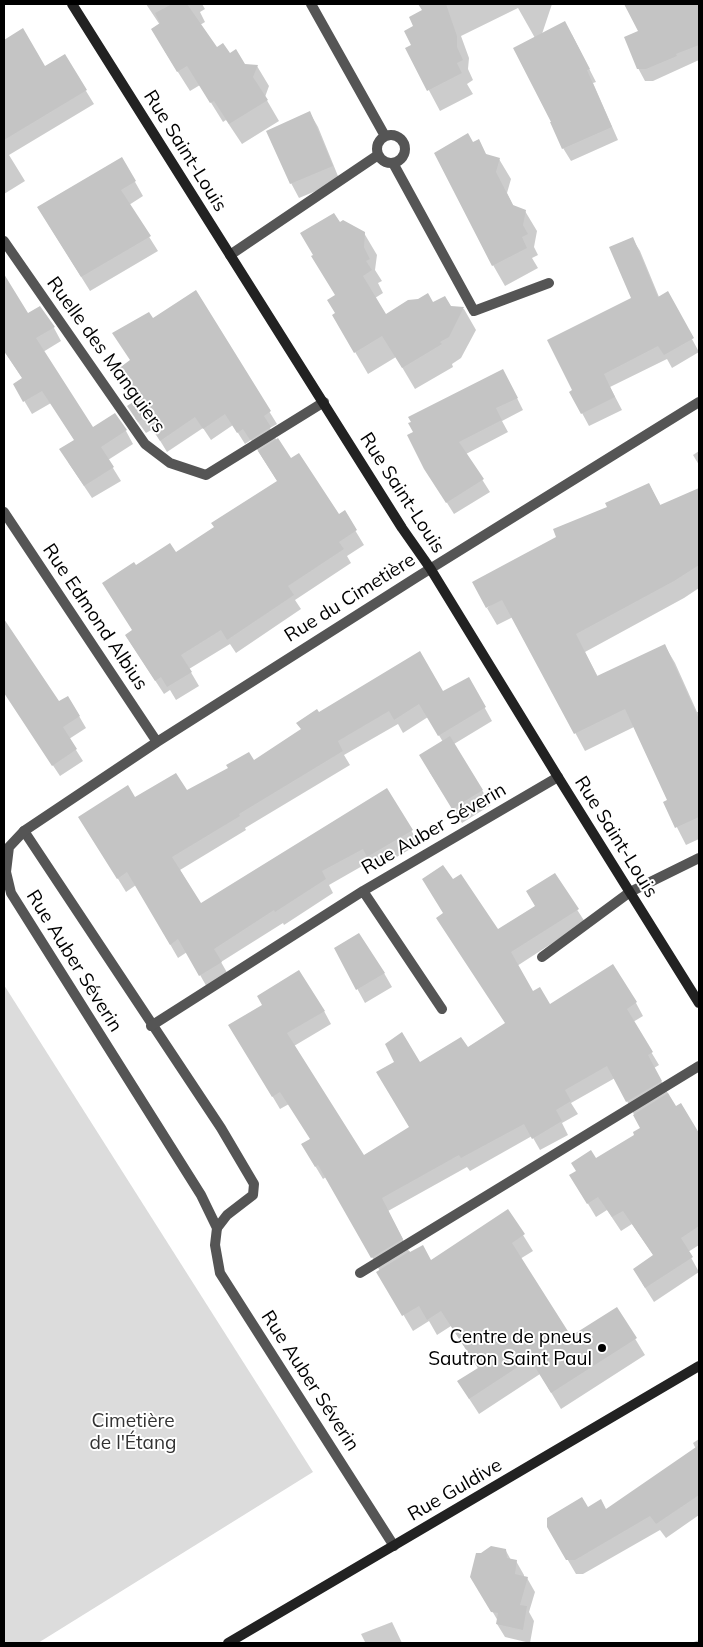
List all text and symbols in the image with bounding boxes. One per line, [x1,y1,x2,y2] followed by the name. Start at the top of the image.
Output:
[139,86,231,216] street label: Rue Saint-Louis
[42,273,170,437] street label: Ruelle des Manguiers
[355,429,449,557] street label: Rue Saint-Louis
[38,539,152,695] street label: Rue Edmond Albius
[280,549,420,647] street label: Rue du Cimetière
[570,772,662,902] street label: Rue Saint-Louis
[358,778,510,880] street label: Rue Auber Séverin
[21,886,127,1036] street label: Rue Auber Séverin
[256,1307,364,1455] street label: Rue Auber Séverin
[428,1326,592,1370] place label: Centre de pneus Sautron Saint Paul
[596,1342,608,1354] marker: Centre de pneus Sautron Saint Paul
[89,1410,177,1454] park label: Cimetière de l'Étang
[404,1454,506,1526] street label: Rue Guldive

